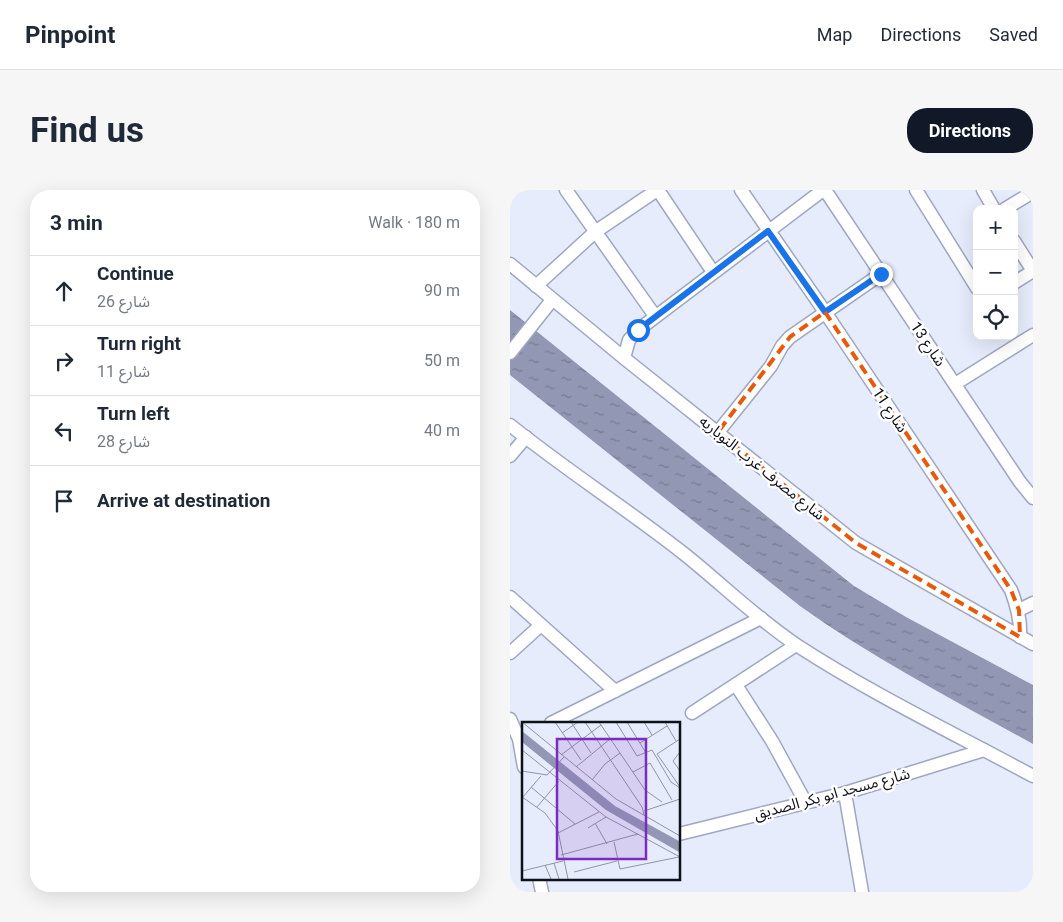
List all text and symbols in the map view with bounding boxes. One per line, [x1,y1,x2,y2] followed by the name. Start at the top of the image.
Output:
[25,21,115,49] text: Pinpoint
[817,24,852,45] text: Map
[880,24,961,45] text: Directions
[989,24,1038,45] text: Saved
[907,108,1033,153] button: Directions
[30,110,144,151] text: Find us
[973,205,1018,340] map controls
[973,205,1018,250] button: +
[50,211,103,235] text: 3 min
[368,213,460,232] text: Walk · 180 m
[973,250,1018,295] button: −
[97,262,174,285] text: Continue
[870,263,893,286] route end
[50,277,78,305] icon: ahead
[424,281,460,300] text: 90 m
[97,292,150,311] text: شارع 26
[973,295,1018,340] button: locate
[904,318,950,372] street label: شارع 13
[627,319,650,342] route start
[97,332,181,355] text: Turn right
[50,347,78,375] icon: right
[424,351,460,370] text: 50 m
[97,362,150,381] text: شارع 11
[866,384,912,438] street label: شارع 11
[97,402,170,425] text: Turn left
[694,412,828,527] street label: شارع مصرف غرب النوباريه
[50,417,78,445] icon: left
[424,421,460,440] text: 40 m
[97,432,150,451] text: شارع 28
[50,487,78,515] icon: arrive
[97,489,270,512] text: Arrive at destination
[522,722,680,880] inset map
[752,764,913,826] street label: شارع مسجد ابو بكر الصديق

